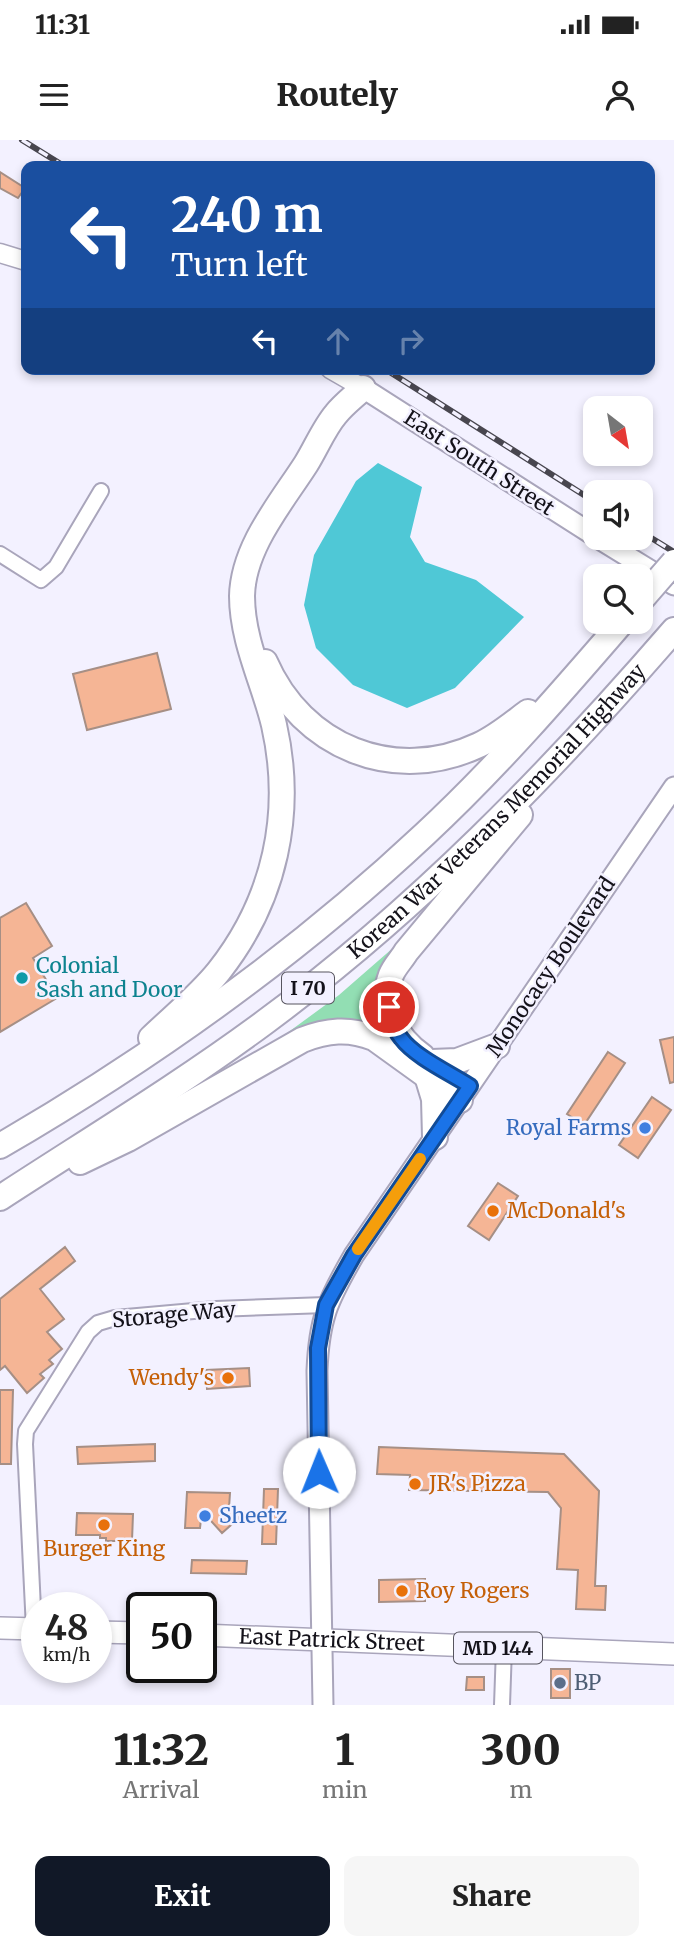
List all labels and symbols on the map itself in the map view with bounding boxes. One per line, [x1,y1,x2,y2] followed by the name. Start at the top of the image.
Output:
[583,396,653,466] north arrow
[399,404,559,521] street label: East South Street
[342,657,652,964] street label: Korean War Veterans Memorial Highway
[480,871,621,1062] street label: Monocacy Boulevard
[36,952,182,1003] place label: Colonial Sash and Door
[14,970,30,986] marker: Colonial Sash and Door
[282,972,334,1003] road number: I 70
[359,977,419,1037] pin
[506,1114,631,1141] place label: Royal Farms
[637,1120,653,1136] marker: Royal Farms
[507,1197,626,1224] place label: McDonald's
[485,1203,501,1219] marker: McDonald's
[111,1296,238,1333] street label: Storage Way
[128,1364,214,1391] place label: Wendy's
[220,1370,236,1386] marker: Wendy's
[282,1435,356,1509] position arrow
[428,1470,526,1497] place label: JR's Pizza
[407,1476,423,1492] marker: JR's Pizza
[219,1502,287,1529] place label: Sheetz
[197,1508,213,1524] marker: Sheetz
[96,1517,112,1533] marker: Burger King
[43,1535,165,1562] place label: Burger King
[416,1577,529,1604] place label: Roy Rogers
[394,1583,410,1599] marker: Roy Rogers
[126,1592,217,1683] speed limit sign: 50
[238,1623,426,1657] street label: East Patrick Street
[454,1632,542,1664] road number: MD 144
[574,1669,601,1696] place label: BP
[552,1675,568,1691] marker: BP

